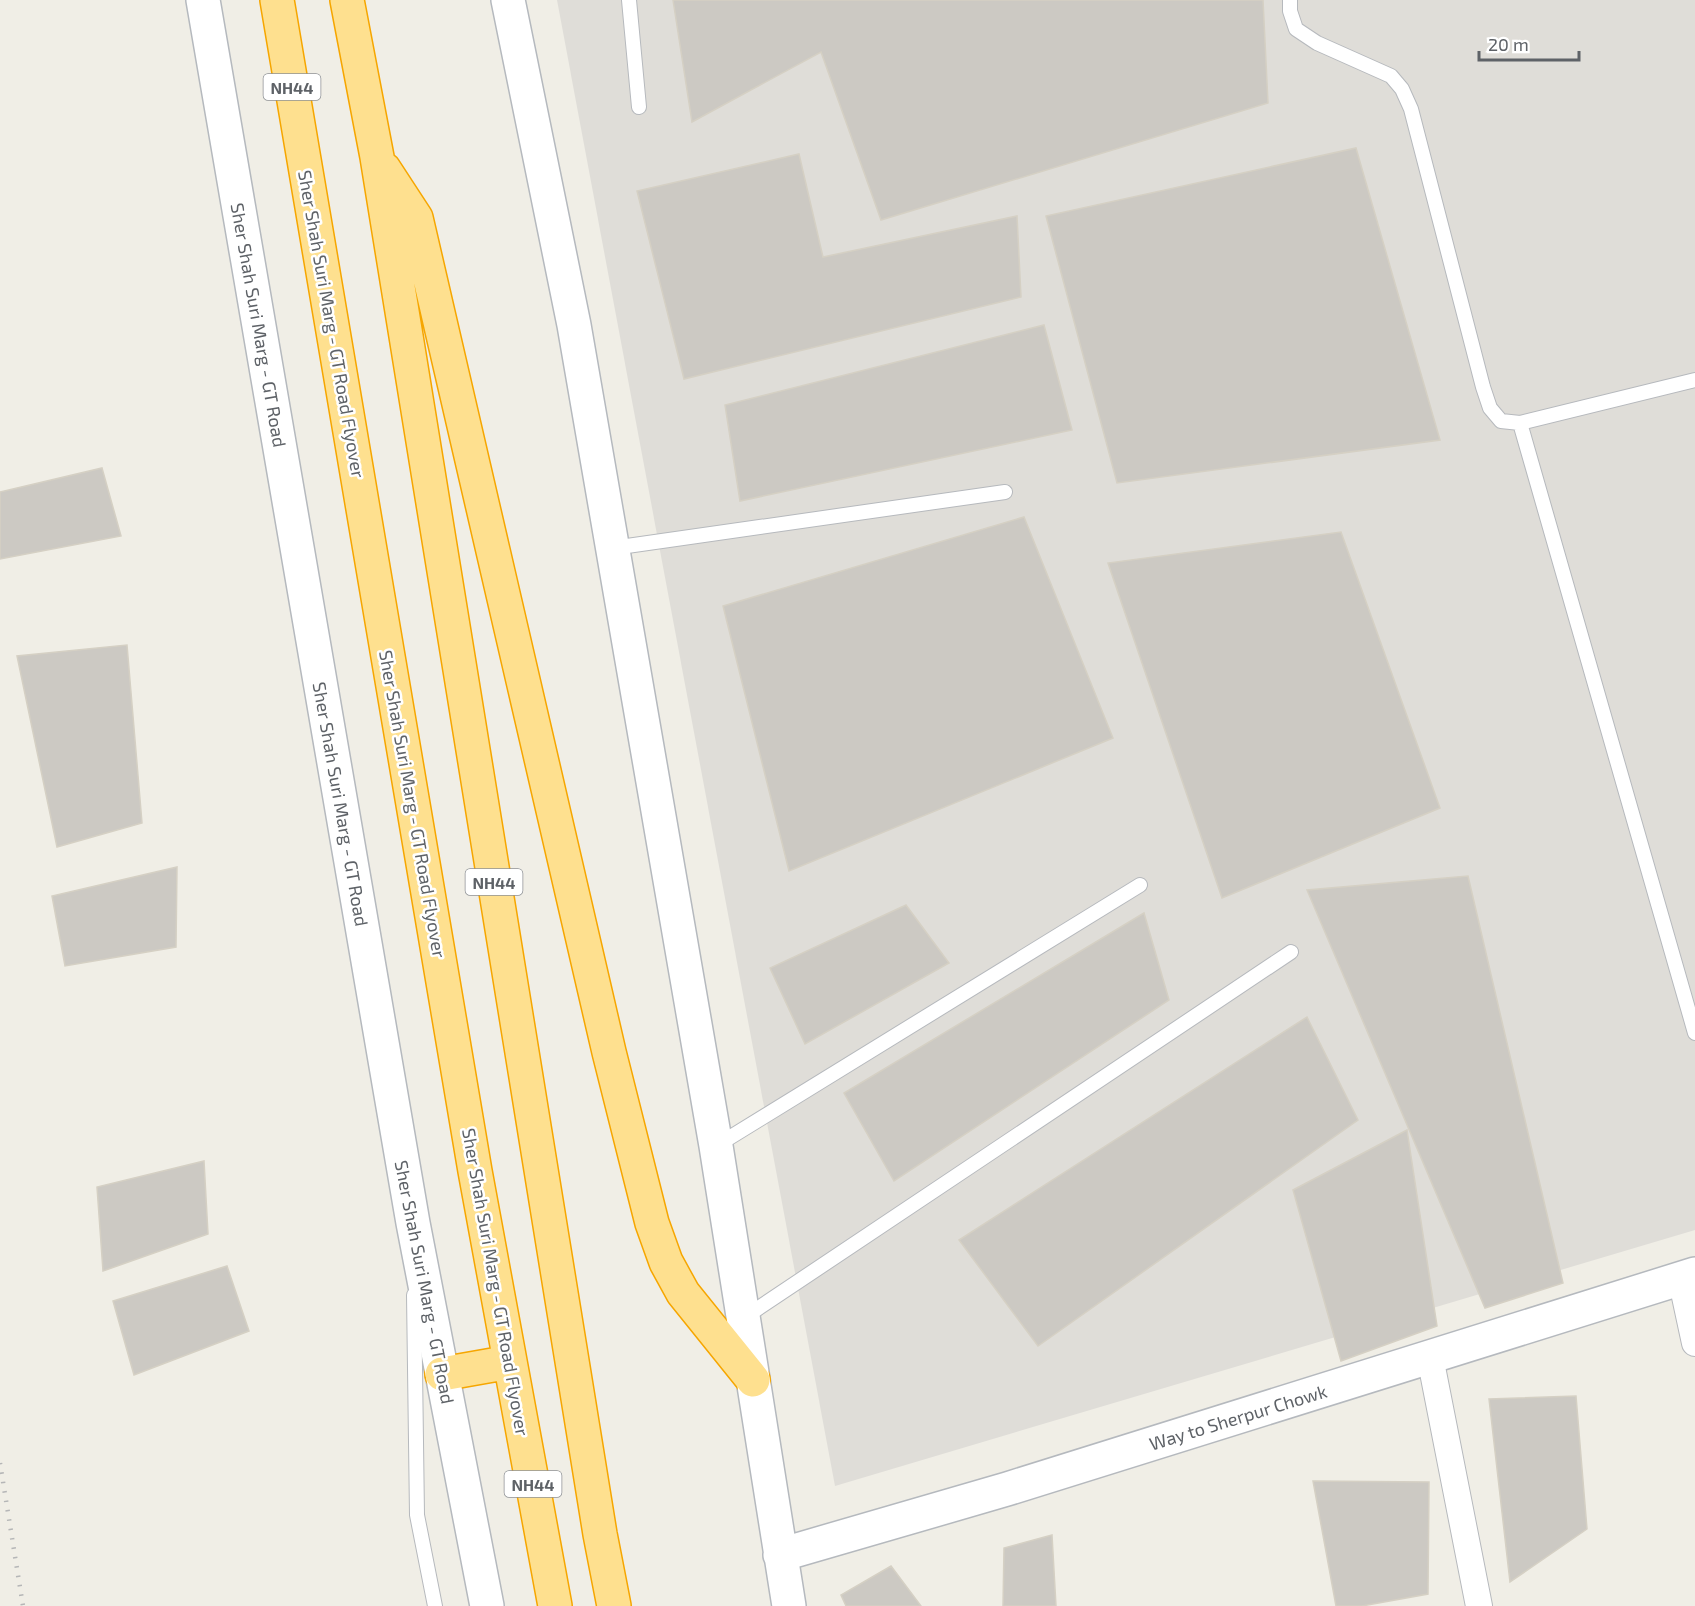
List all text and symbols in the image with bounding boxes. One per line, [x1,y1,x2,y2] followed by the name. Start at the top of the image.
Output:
[1479,24,1580,62] scale bar
[1488,33,1529,55] text: 20 m
[264,74,320,100] road number: NH44
[294,168,370,480] street label: Sher Shah Suri Marg - GT Road Flyover
[227,201,291,449] street label: Sher Shah Suri Marg - GT Road
[375,648,451,960] street label: Sher Shah Suri Marg - GT Road Flyover
[309,680,373,928] street label: Sher Shah Suri Marg - GT Road
[466,869,522,895] road number: NH44
[458,1126,534,1438] street label: Sher Shah Suri Marg - GT Road Flyover
[391,1158,459,1406] street label: Sher Shah Suri Marg - GT Road
[1147,1380,1329,1454] street label: Way to Sherpur Chowk
[504,1471,562,1497] road number: NH44

